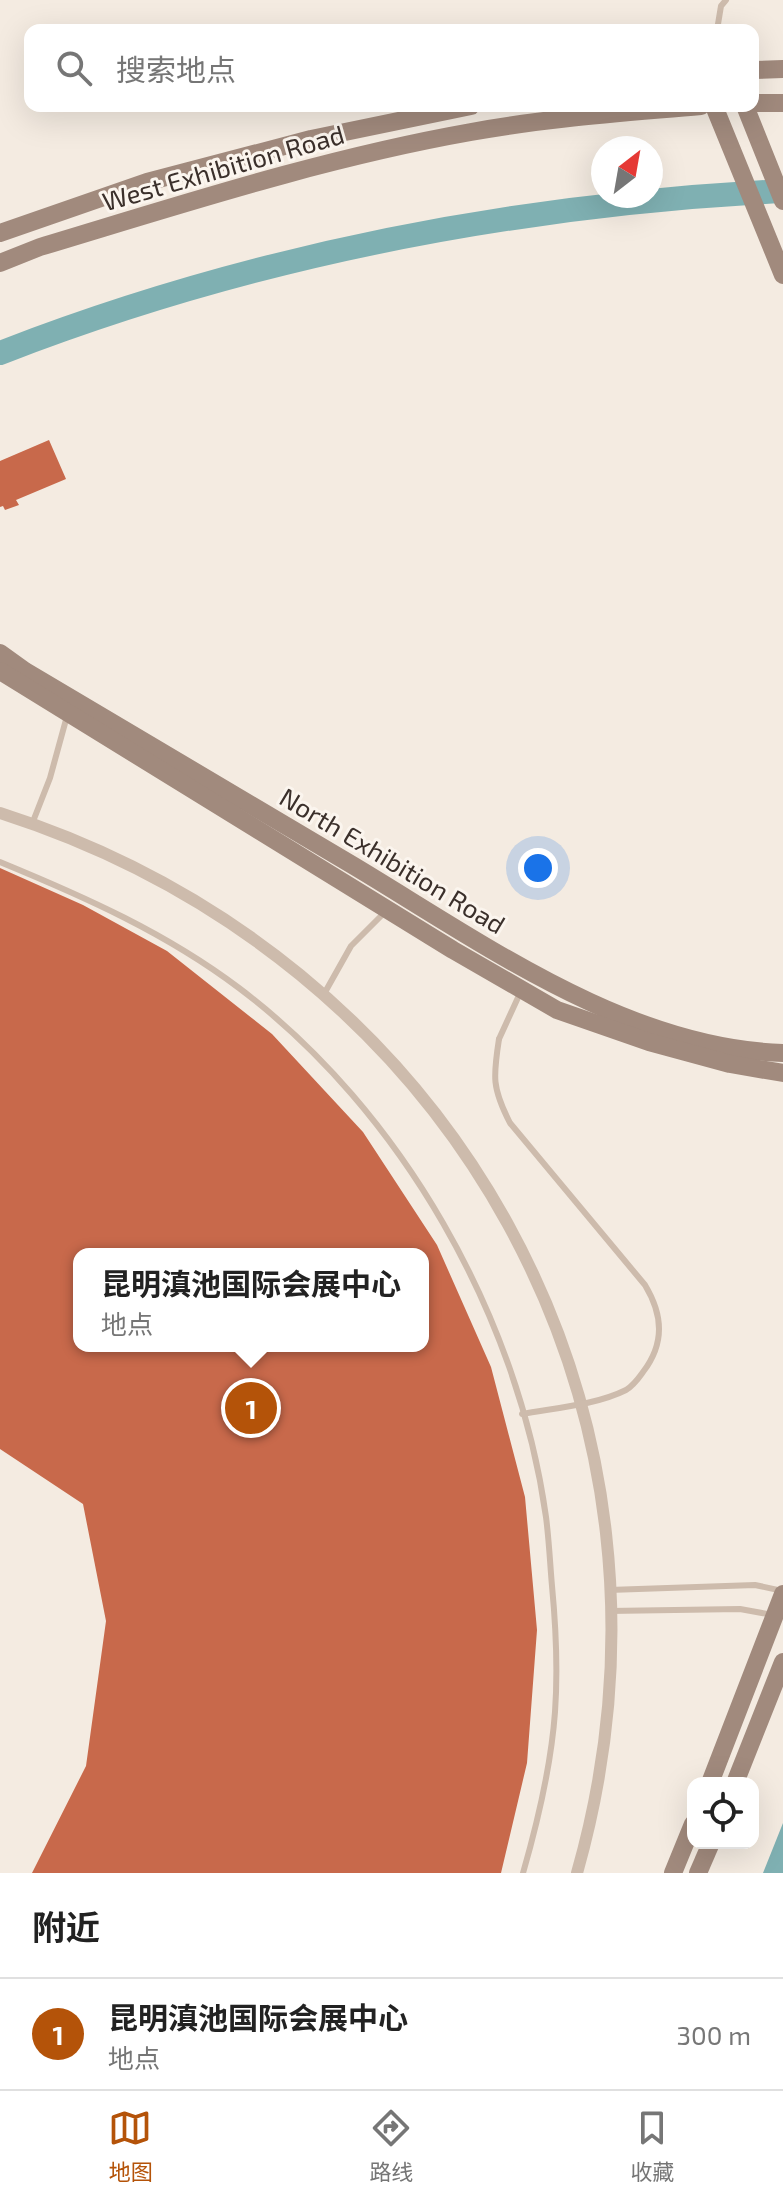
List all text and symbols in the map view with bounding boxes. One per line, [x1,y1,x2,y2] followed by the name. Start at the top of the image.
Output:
[24,24,759,112] search box
[52,46,96,90] icon: search
[116,51,236,87] text: 搜索地点
[99,118,347,216] street label: West Exhibition Road
[591,136,663,208] north arrow
[275,780,511,940] street label: North Exhibition Road
[518,848,558,888] your location
[73,1248,429,1352] popup
[101,1265,401,1301] text: 昆明滇池国际会展中心
[101,1308,153,1339] text: 地点
[225,1378,277,1438] pin: 1
[687,1777,759,1849] map controls
[687,1777,759,1849] button: locate
[32,1906,100,1947] text: 附近
[108,1999,408,2035] text: 昆明滇池国际会展中心
[52,2019,64,2050] text: 1
[677,2019,751,2050] text: 300 m
[108,2042,160,2073] text: 地点
[108,2106,153,2186] tab: 地图
[369,2106,414,2186] tab: 路线
[630,2106,675,2186] tab: 收藏

